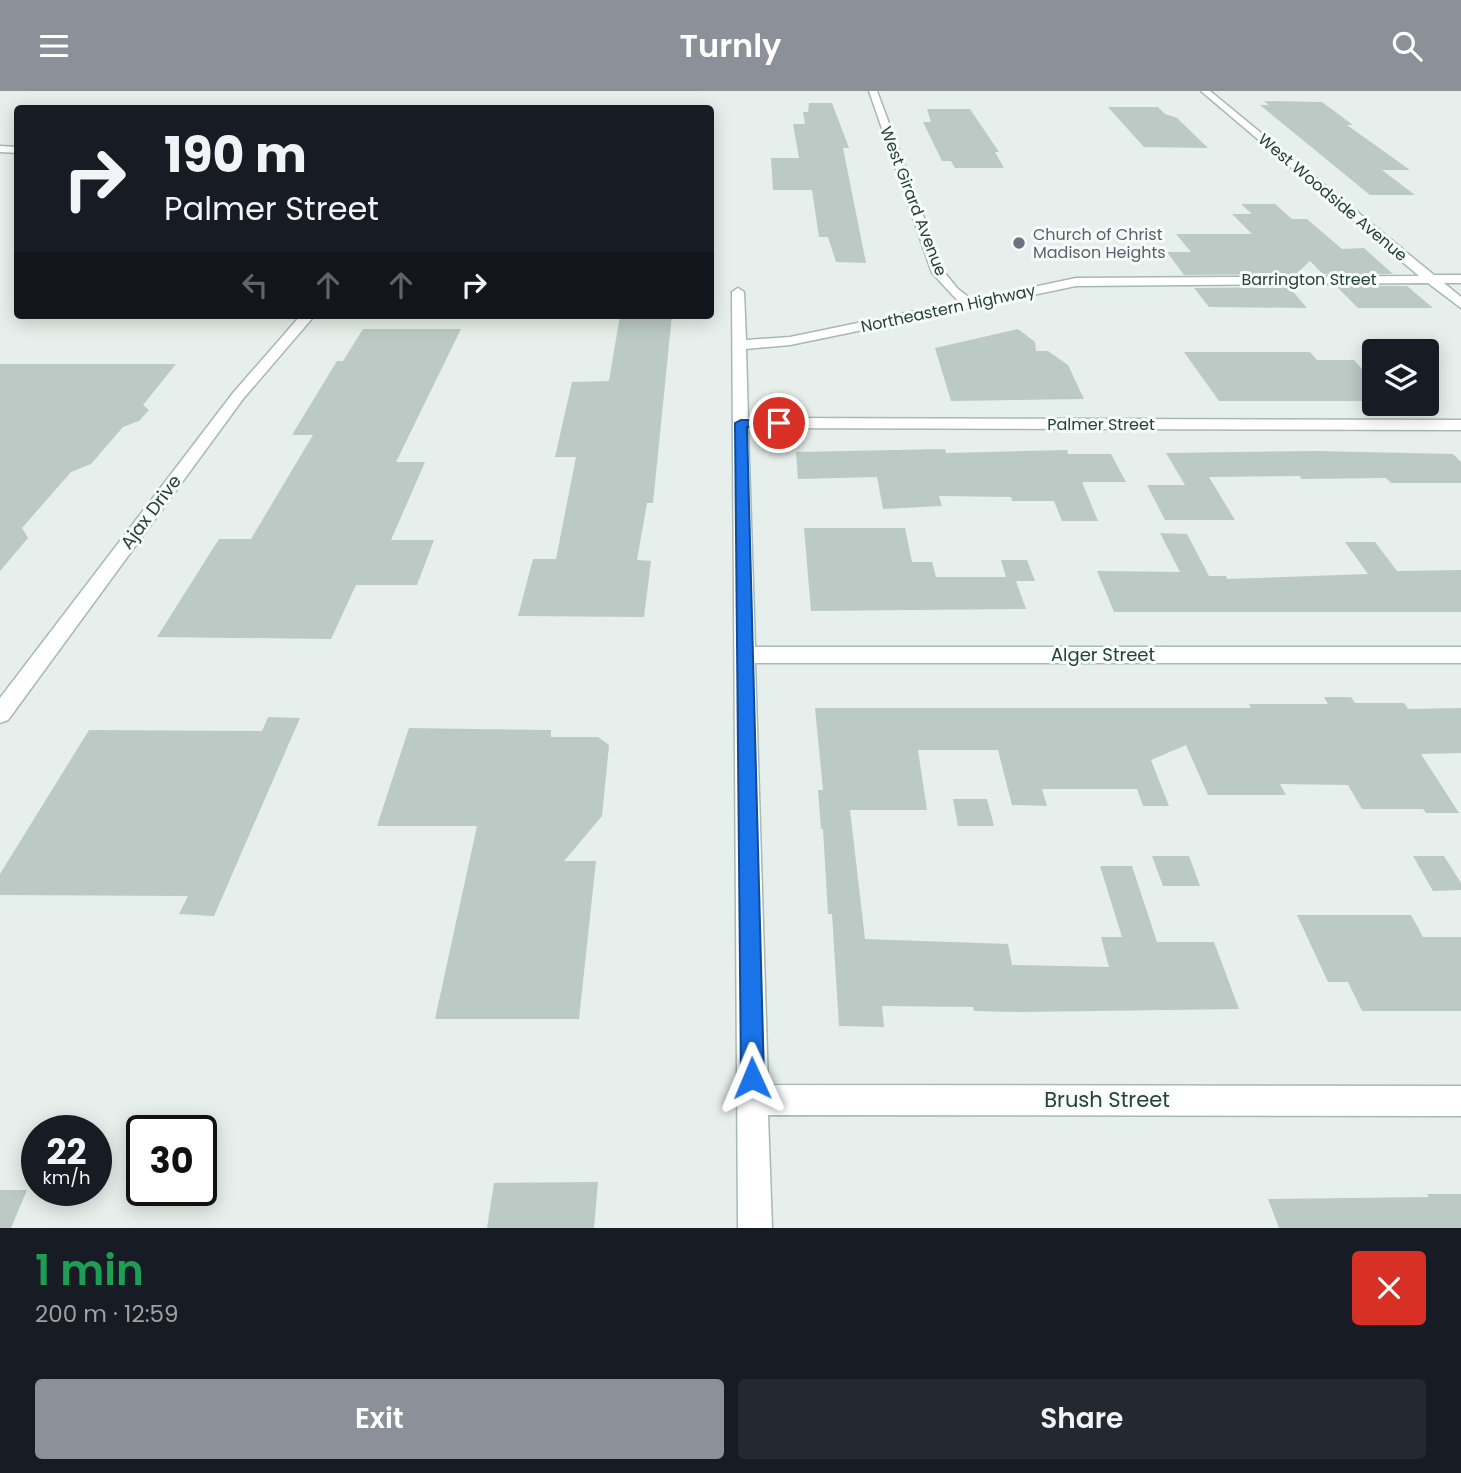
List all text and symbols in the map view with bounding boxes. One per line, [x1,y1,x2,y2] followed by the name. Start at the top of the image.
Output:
[680,23,781,68] text: Turnly
[35,27,73,65] icon: menu
[1388,27,1426,65] icon: search
[164,121,307,189] text: 190 m
[874,123,953,279] street label: West Girard Avenue
[1253,128,1412,267] street label: West Woodside Avenue
[49,133,140,224] icon: right
[164,186,379,231] text: Palmer Street
[1033,223,1166,264] place label: Church of Christ Madison Heights
[1011,235,1027,251] marker: Church of Christ Madison Heights
[236,266,274,304] icon: left
[309,266,347,304] icon: ahead
[382,266,420,304] icon: ahead
[455,266,493,304] icon: right
[1242,268,1377,291] street label: Barrington Street
[859,279,1037,338] street label: Northeastern Highway
[1362,339,1439,416] map controls
[1362,339,1439,416] button: layers
[749,393,809,453] pin
[760,404,798,442] icon: arrive
[1047,413,1155,436] street label: Palmer Street
[114,469,187,554] street label: Ajax Drive
[1051,642,1155,667] street label: Alger Street
[715,1041,789,1115] position arrow
[1044,1085,1170,1114] street label: Brush Street
[126,1115,217,1206] speed limit sign: 30
[47,1127,86,1176] text: 22
[43,1165,90,1190] text: km/h
[35,1241,144,1300] text: 1 min
[1352,1251,1426,1325] button: close
[35,1298,179,1330] text: 200 m · 12:59
[35,1379,724,1459] button: Exit
[738,1379,1426,1459] button: Share

